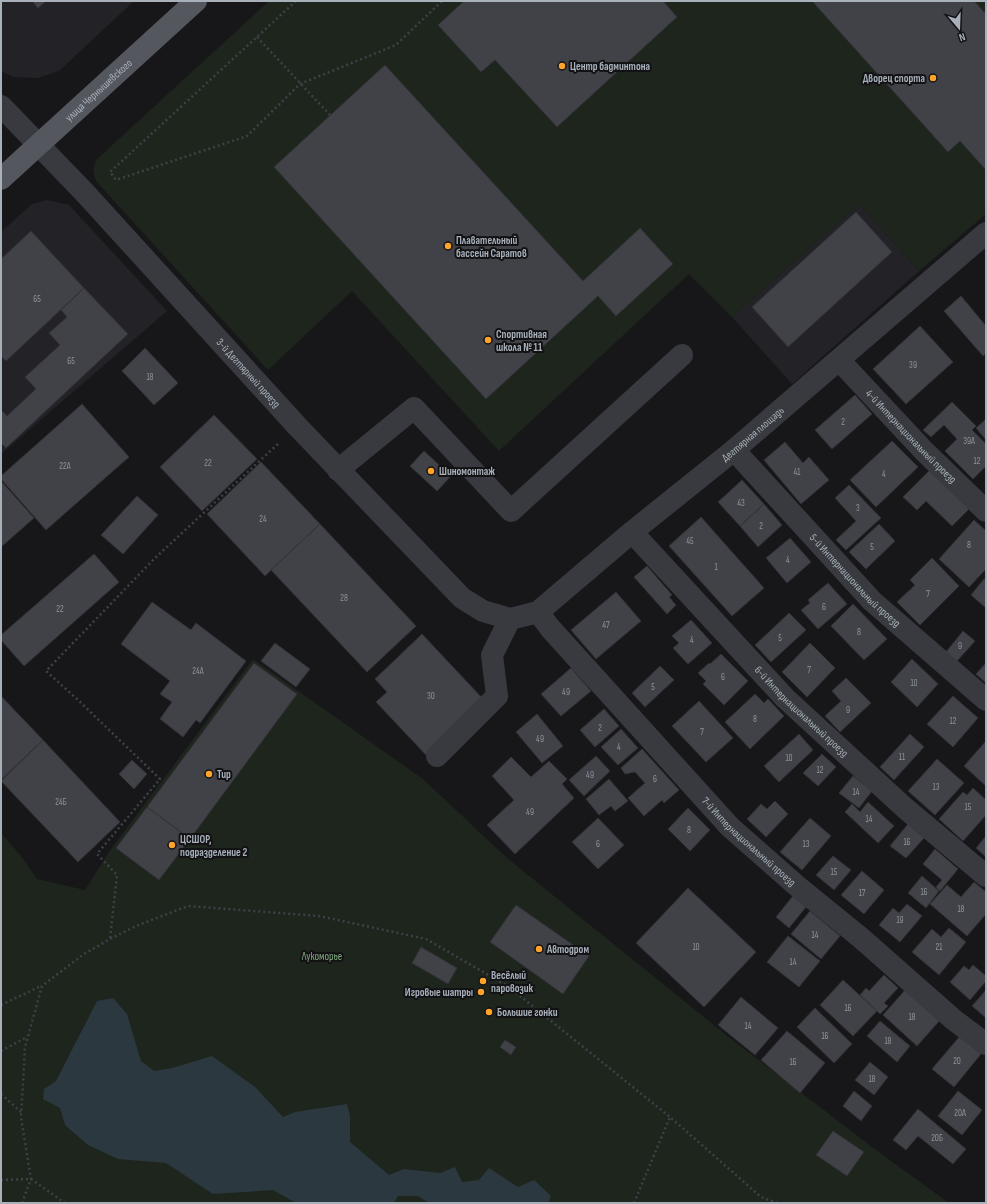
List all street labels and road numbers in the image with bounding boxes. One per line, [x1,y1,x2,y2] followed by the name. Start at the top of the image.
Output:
[63,56,135,124] street label: улица Чернышевского
[214,336,283,410] street label: 3-й Дегтярный проезд
[863,387,959,485] street label: 4-й Интернациональный проезд
[719,404,787,464] street label: Дегтярная площадь
[807,531,903,630] street label: 5-й Интернациональный проезд
[752,663,851,760] street label: 6-й Интернациональный проезд
[699,794,798,889] street label: 7-й Интернациональный проезд

